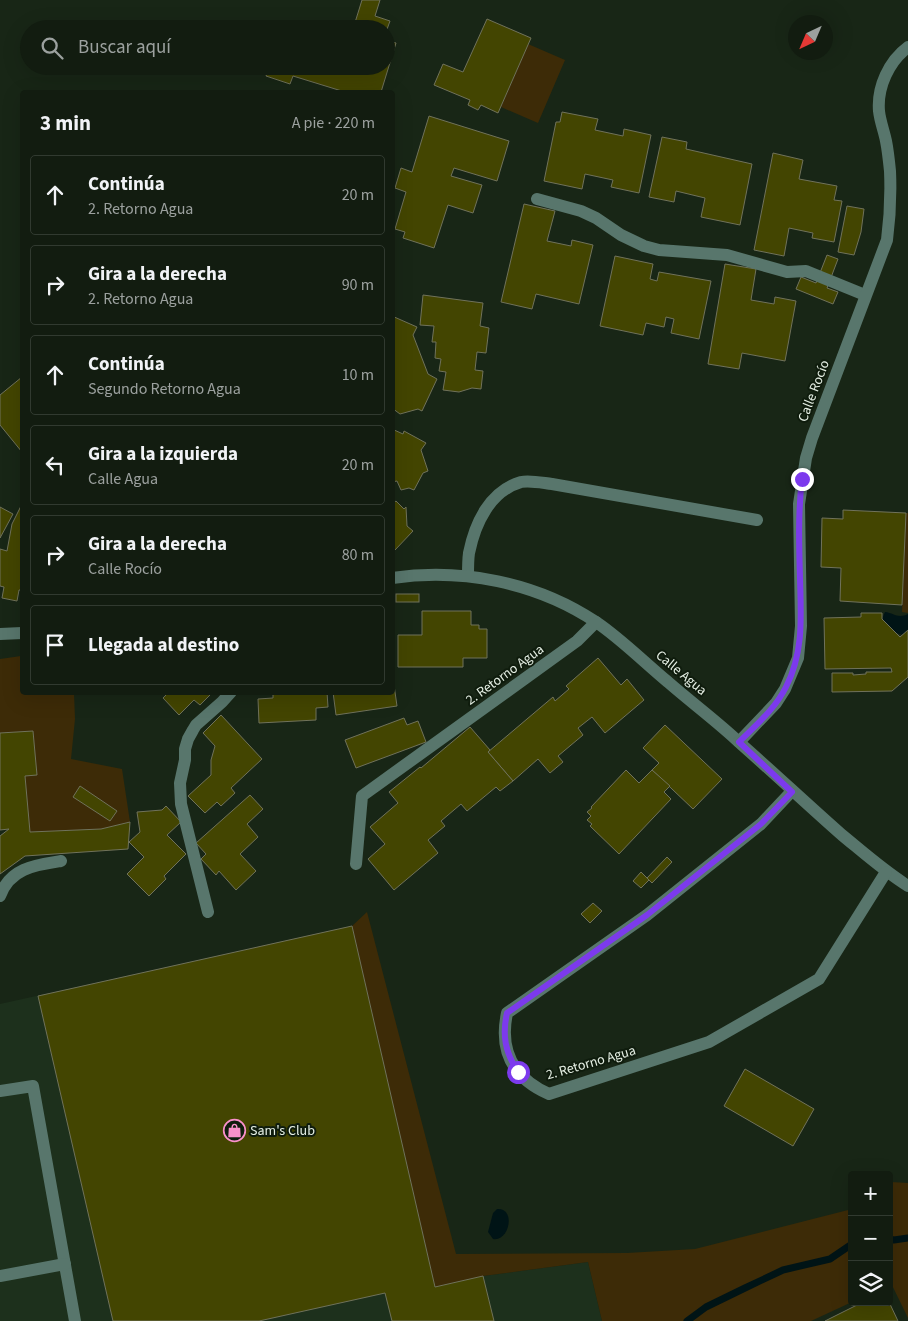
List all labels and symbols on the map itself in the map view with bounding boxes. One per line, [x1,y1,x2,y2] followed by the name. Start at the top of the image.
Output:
[788,15,833,60] north arrow
[793,357,835,425] street label: Calle Rocío
[791,468,814,491] route end
[462,640,548,710] street label: 2. Retorno Agua
[651,646,711,700] street label: Calle Agua
[544,1041,638,1085] street label: 2. Retorno Agua
[507,1061,530,1084] route start
[222,1119,246,1143] shop icon: Sam's Club
[250,1121,315,1141] place label: Sam's Club

